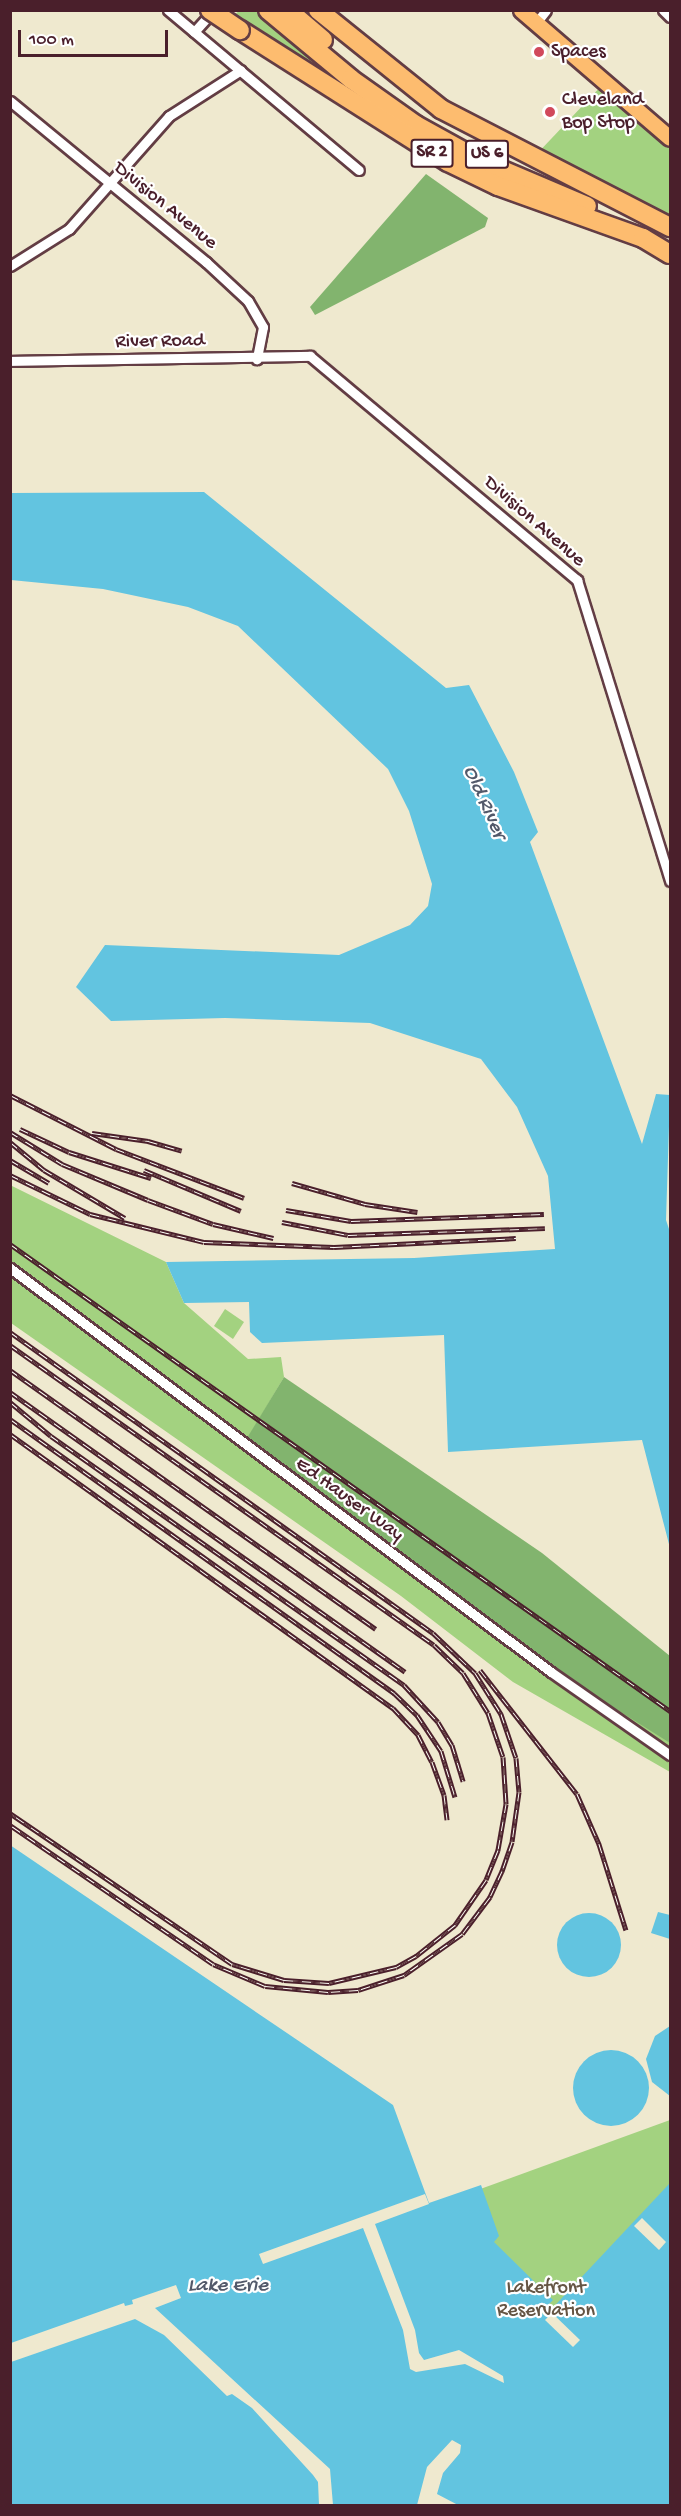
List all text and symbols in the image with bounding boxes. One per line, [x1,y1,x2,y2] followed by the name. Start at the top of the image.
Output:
[21,18,171,56] scale bar
[29,30,74,51] text: 100 m
[551,40,606,64] place label: Spaces
[532,45,546,59] marker: Spaces
[562,88,643,135] place label: Cleveland Bop Stop
[543,105,557,119] marker: Cleveland Bop Stop
[410,138,454,168] road number: SR 2
[464,139,510,169] road number: US 6
[108,157,222,255] street label: Division Avenue
[115,329,205,355] street label: River Road
[478,471,590,573] street label: Division Avenue
[456,762,510,844] water label: Old River
[290,1453,408,1547] street label: Ed Hauser Way
[188,2274,268,2300] water label: Lake Erie
[497,2276,595,2323] park label: Lakefront Reservation

